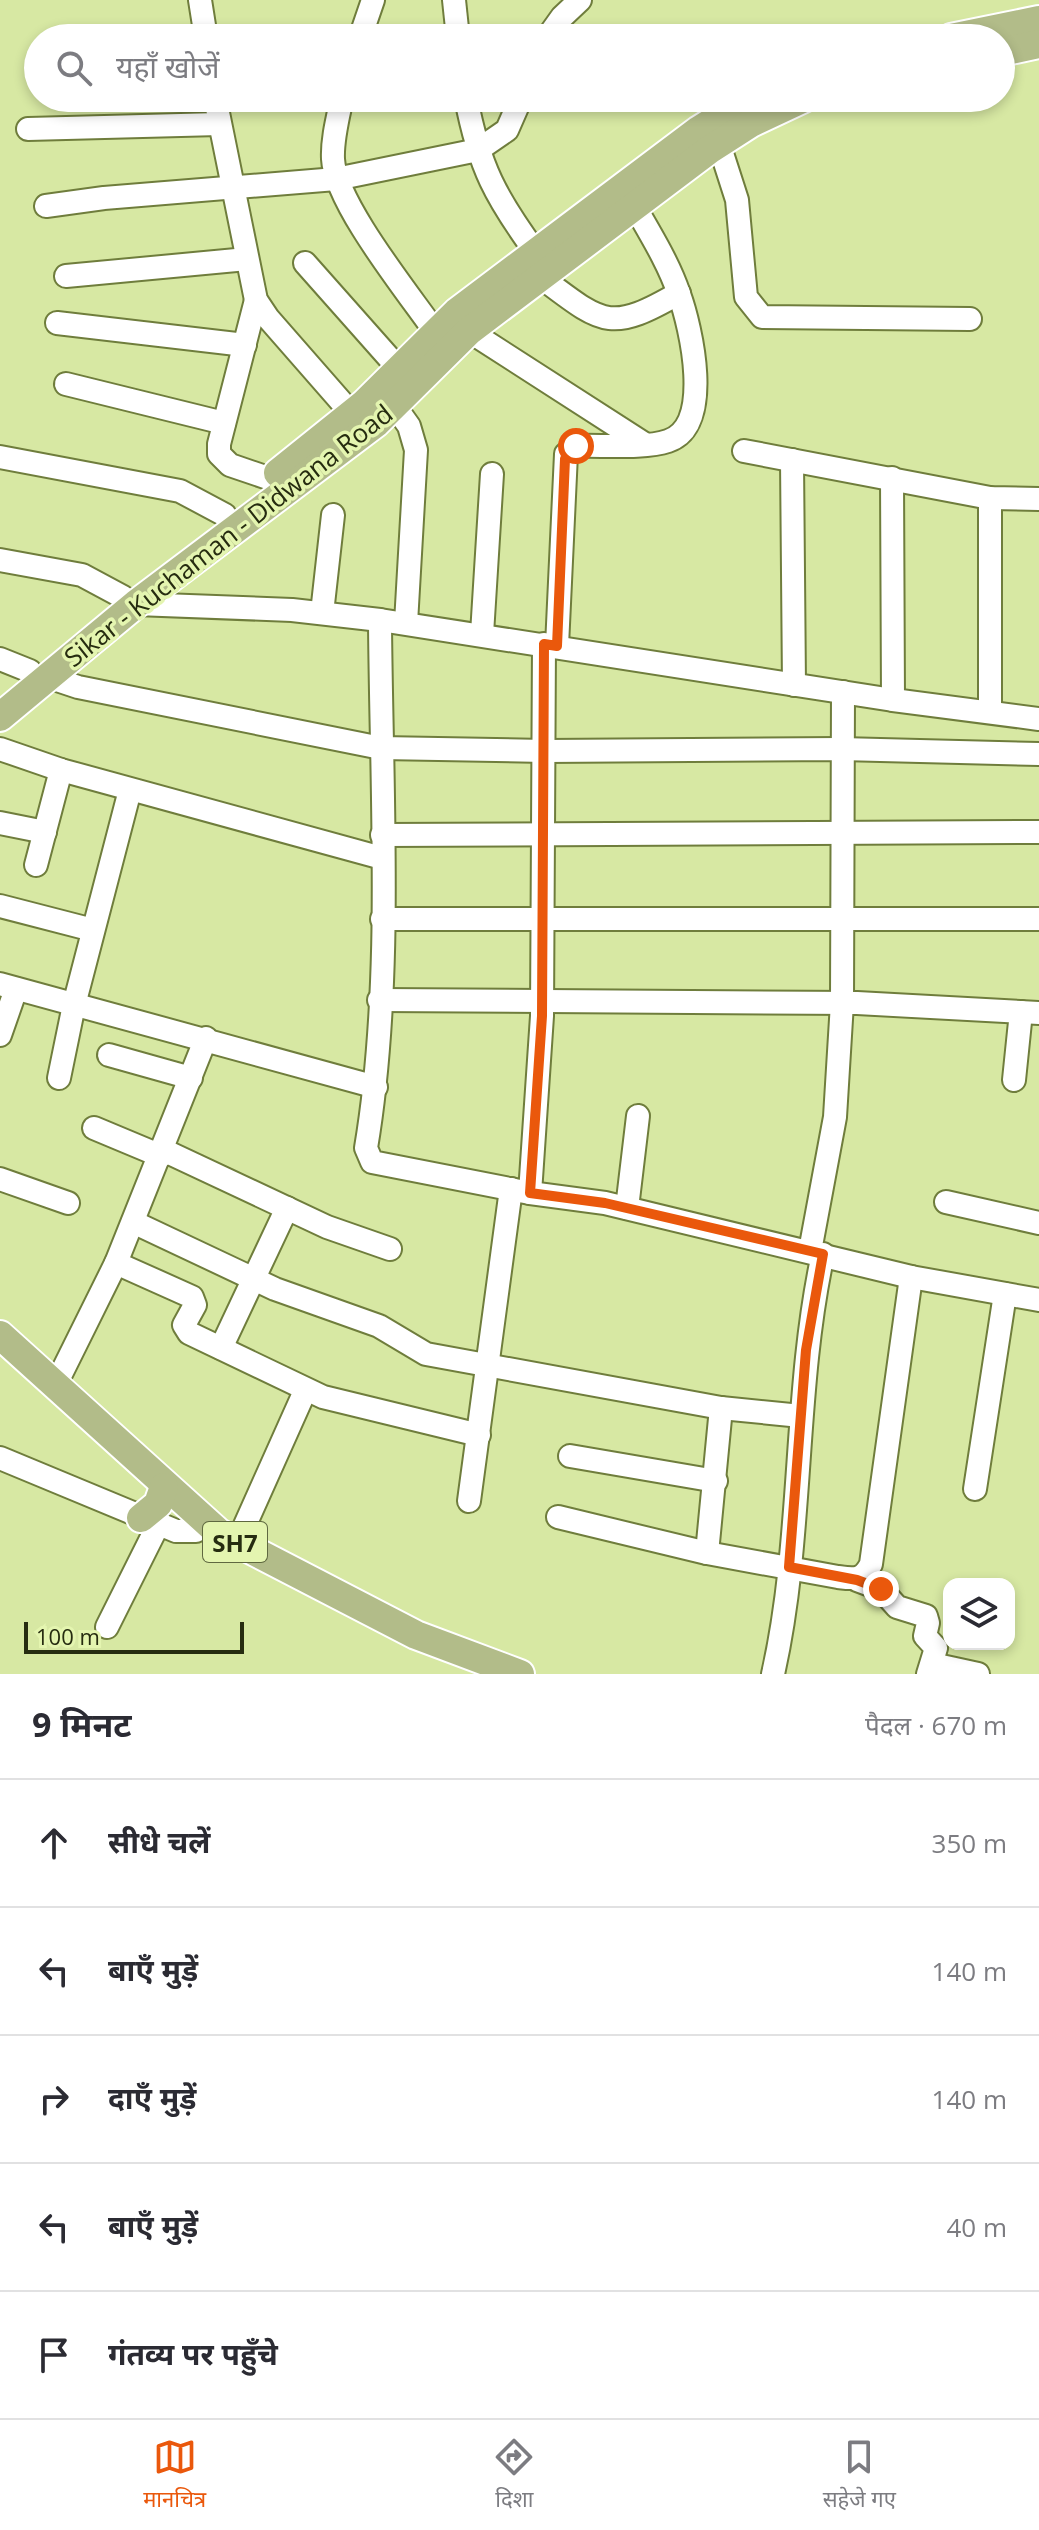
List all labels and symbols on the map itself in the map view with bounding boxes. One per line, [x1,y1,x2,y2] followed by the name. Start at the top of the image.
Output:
[56,395,400,675] street label: Sikar - Kuchaman - Didwana Road
[558,428,594,464] route start
[203,1522,267,1562] road number: SH7
[863,1571,899,1607] route end
[24,1618,244,1654] scale bar

